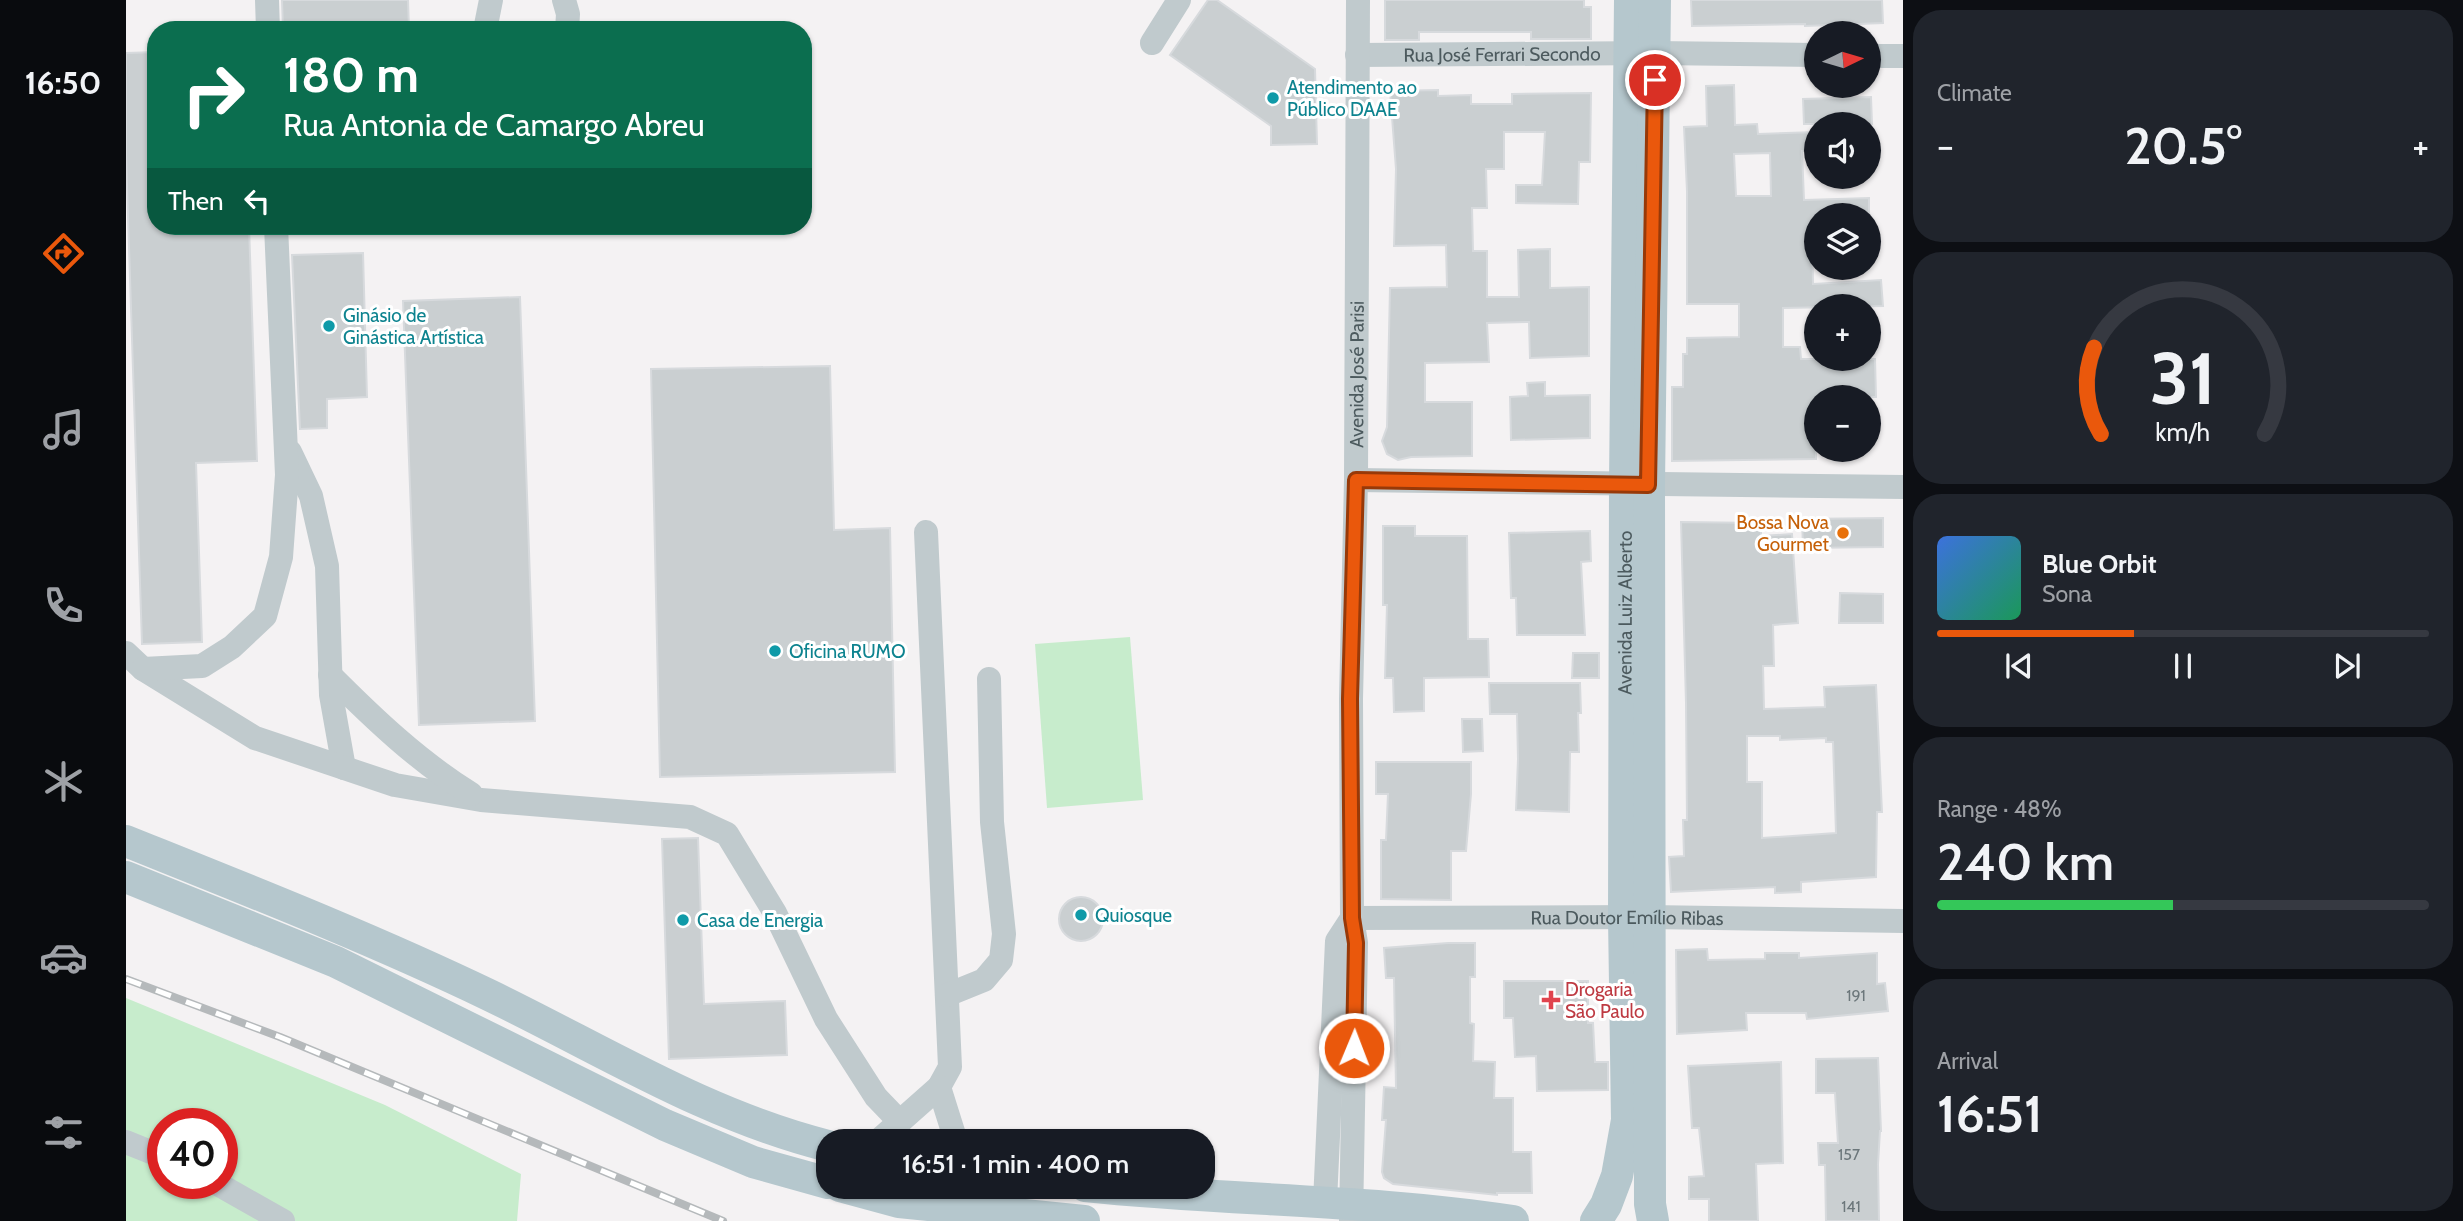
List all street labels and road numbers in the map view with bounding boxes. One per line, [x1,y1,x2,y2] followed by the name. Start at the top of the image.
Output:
[1403,42,1601,67] street label: Rua José Ferrari Secondo
[1345,301,1369,448] street label: Avenida José Parisi
[1614,531,1637,695] street label: Avenida Luiz Alberto
[1530,906,1724,930] street label: Rua Doutor Emílio Ribas

